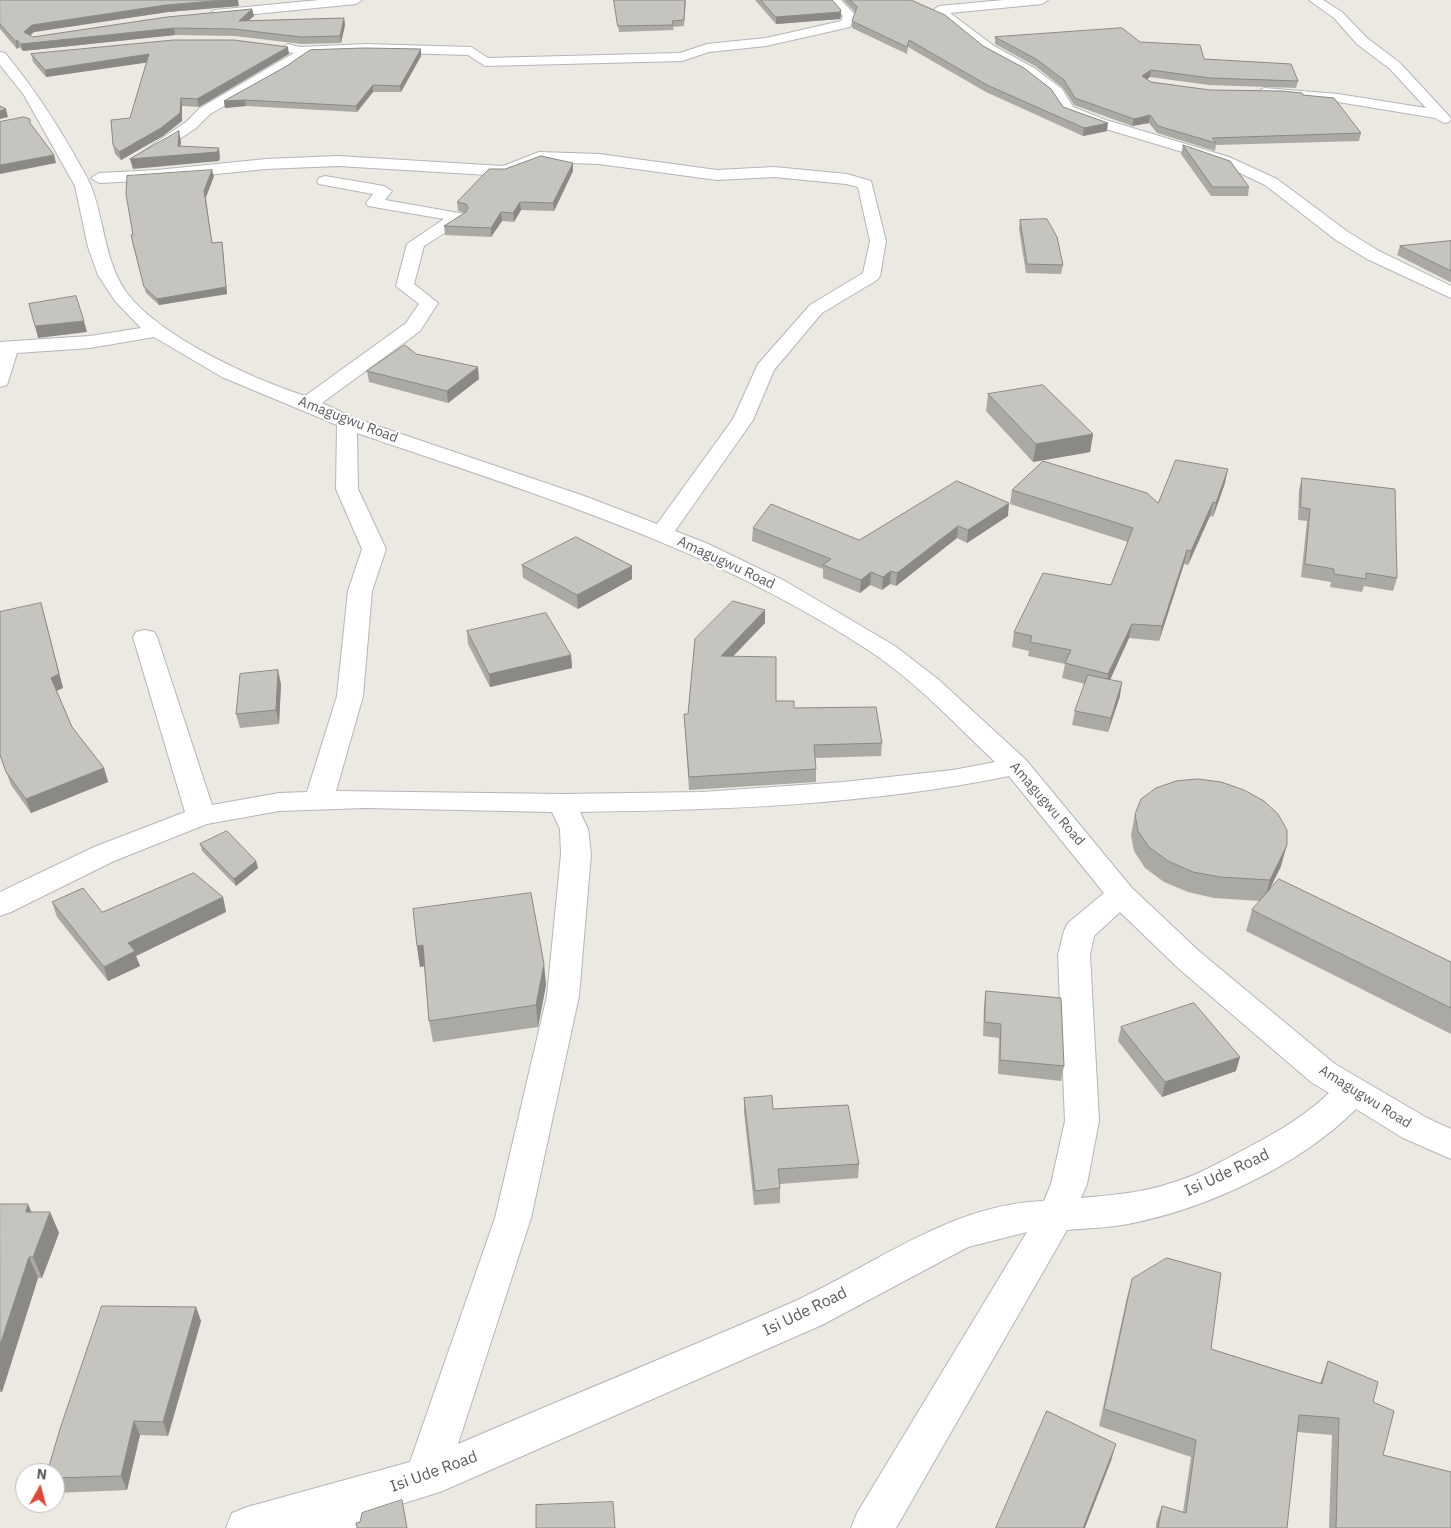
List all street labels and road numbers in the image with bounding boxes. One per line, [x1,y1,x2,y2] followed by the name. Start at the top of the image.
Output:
[296,393,400,447] street label: Amagugwu Road
[675,533,777,593] street label: Amagugwu Road
[1006,759,1088,849] street label: Amagugwu Road
[1316,1062,1414,1132] street label: Amagugwu Road
[1182,1145,1272,1201] street label: Isi Ude Road
[760,1283,850,1341] street label: Isi Ude Road
[388,1447,480,1497] street label: Isi Ude Road

